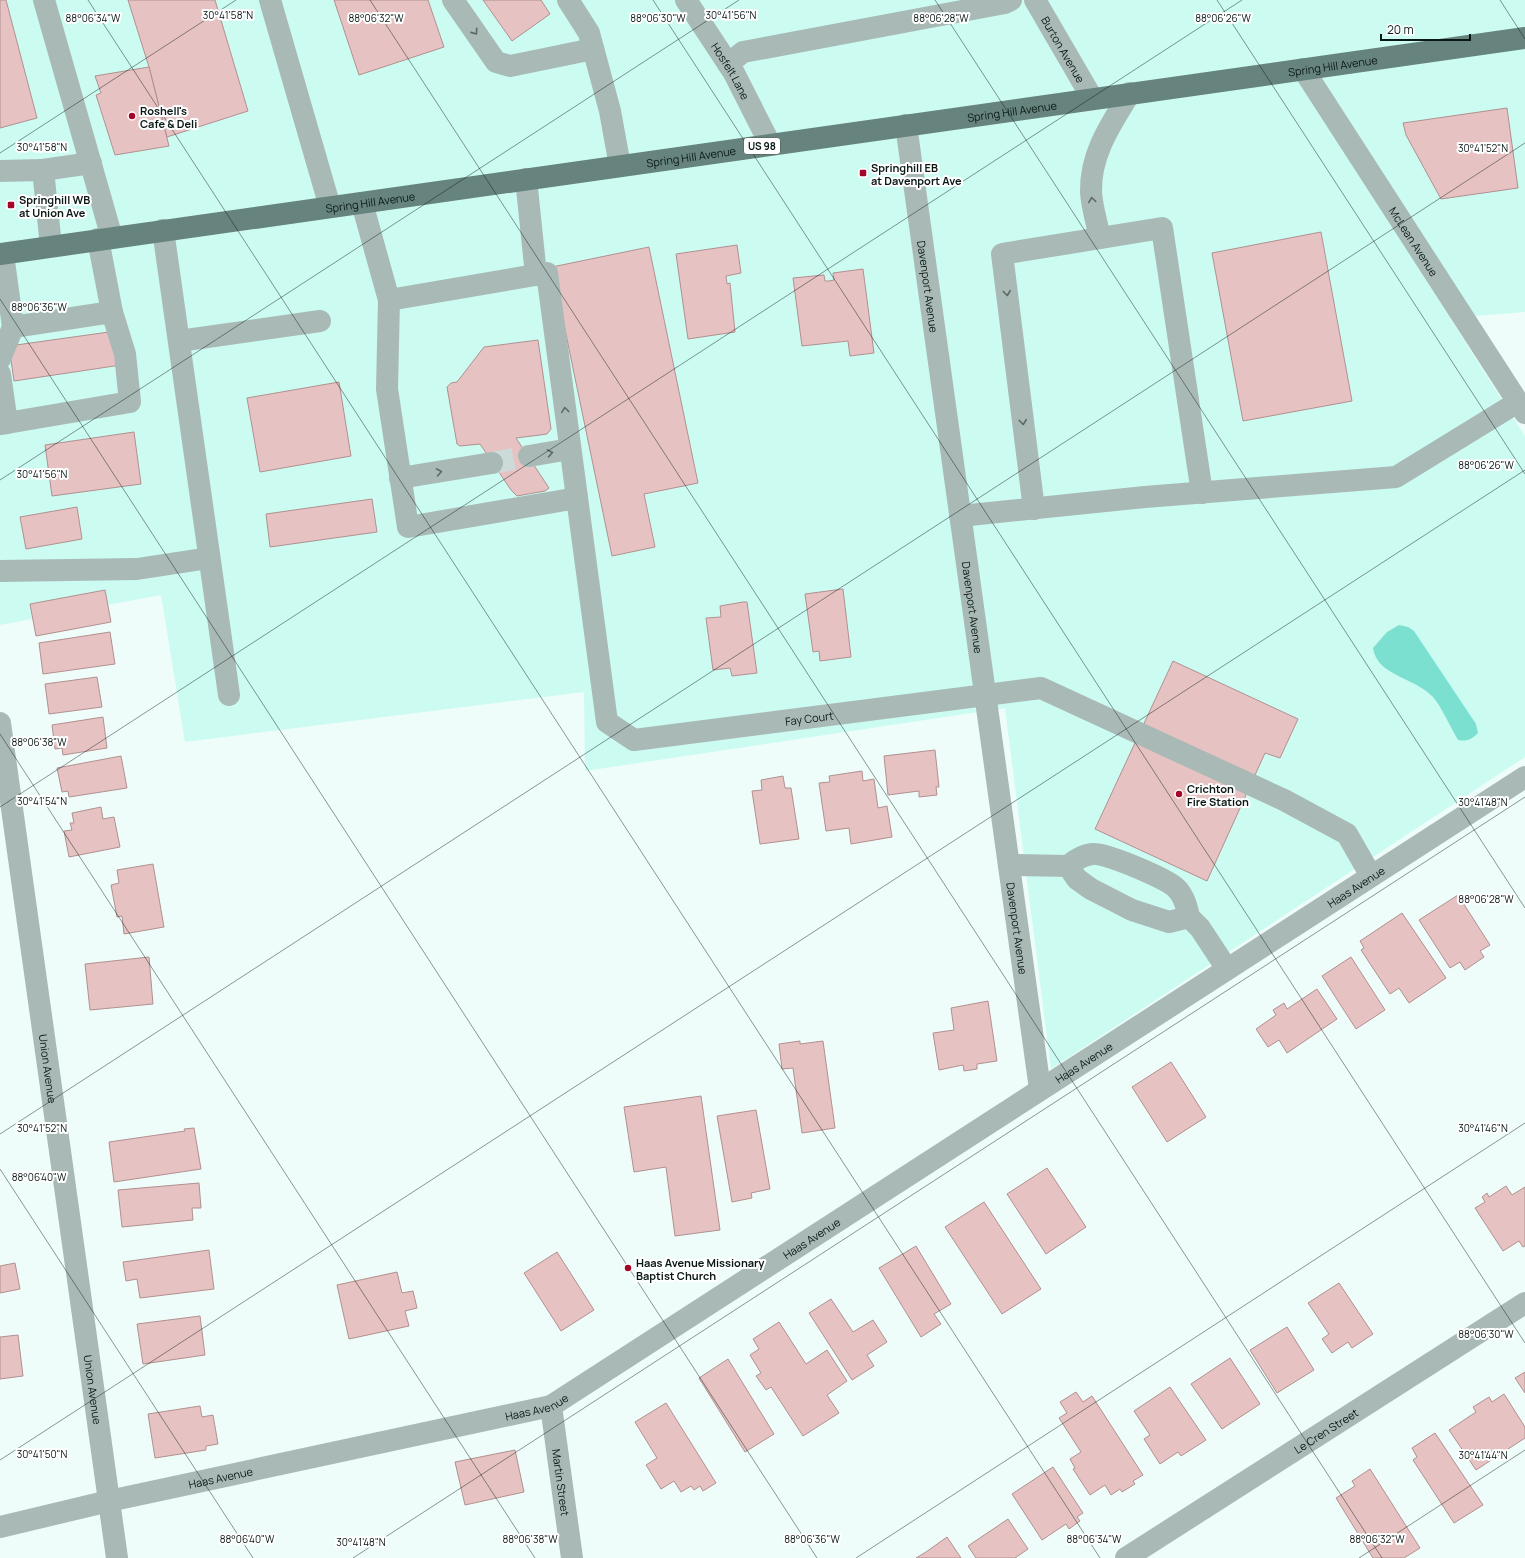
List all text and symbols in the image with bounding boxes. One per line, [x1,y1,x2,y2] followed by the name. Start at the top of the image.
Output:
[203,8,253,22] text: 30°41'58"N
[706,8,757,22] text: 30°41'56"N
[66,11,121,25] text: 88°06'34"W
[348,11,404,25] text: 88°06'32"W
[630,11,686,25] text: 88°06'30"W
[913,11,969,25] text: 88°06'28"W
[1195,11,1252,25] text: 88°06'26"W
[1038,13,1089,86] street label: Burton Avenue
[1381,16,1470,42] scale bar
[1387,21,1414,38] text: 20 m
[470,28,478,35] one-way arrow
[708,39,754,102] street label: Hosfelt Lane
[1287,51,1379,79] street label: Spring Hill Avenue
[966,97,1058,124] street label: Spring Hill Avenue
[140,103,197,131] place label: Roshell's Cafe & Deli
[127,111,137,121] marker: Roshell's Cafe & Deli
[744,138,780,154] road number: US 98
[17,140,67,154] text: 30°41'58"N
[1458,141,1508,155] text: 30°41'52"N
[645,142,737,170] street label: Spring Hill Avenue
[871,160,962,188] place label: Springhill EB at Davenport Ave
[858,168,868,178] marker: Springhill EB at Davenport Ave
[325,188,417,215] street label: Spring Hill Avenue
[19,192,90,220] place label: Springhill WB at Union Ave
[1088,197,1097,203] one-way arrow
[6,200,16,210] marker: Springhill WB at Union Ave
[1386,204,1442,279] street label: McLean Avenue
[915,239,942,334] street label: Davenport Avenue
[1002,290,1011,296] one-way arrow
[11,300,67,314] text: 88°06'36"W
[561,407,570,413] one-way arrow
[1018,419,1027,425] one-way arrow
[547,449,553,457] one-way arrow
[1458,458,1515,472] text: 88°06'26"W
[17,467,68,481] text: 30°41'56"N
[436,468,442,477] one-way arrow
[959,560,987,655] street label: Davenport Avenue
[784,707,834,728] street label: Fay Court
[11,735,67,749] text: 88°06'38"W
[1187,781,1249,809] place label: Crichton Fire Station
[1174,789,1184,799] marker: Crichton Fire Station
[17,794,67,808] text: 30°41'54"N
[1458,795,1508,809] text: 30°41'48"N
[1324,862,1388,910] street label: Haas Avenue
[1004,881,1032,976] street label: Davenport Avenue
[1458,892,1514,906] text: 88°06'28"W
[36,1033,61,1105] street label: Union Avenue
[1052,1038,1116,1086] street label: Haas Avenue
[17,1121,67,1135] text: 30°41'52"N
[1458,1121,1508,1135] text: 30°41'46"N
[12,1170,67,1184] text: 88°06'40"W
[780,1214,843,1262] street label: Haas Avenue
[636,1255,765,1283] place label: Haas Avenue Missionary Baptist Church
[623,1263,633,1273] marker: Haas Avenue Missionary Baptist Church
[1458,1327,1514,1341] text: 88°06'30"W
[81,1354,106,1426] street label: Union Avenue
[504,1389,571,1423] street label: Haas Avenue
[1291,1404,1361,1456] street label: Le Cren Street
[17,1447,68,1461] text: 30°41'50"N
[549,1448,574,1517] street label: Martin Street
[1458,1448,1508,1462] text: 30°41'44"N
[187,1463,255,1491] street label: Haas Avenue
[220,1532,275,1546] text: 88°06'40"W
[502,1532,558,1546] text: 88°06'38"W
[784,1532,840,1546] text: 88°06'36"W
[1067,1532,1122,1546] text: 88°06'34"W
[1349,1532,1405,1546] text: 88°06'32"W
[336,1535,386,1549] text: 30°41'48"N

